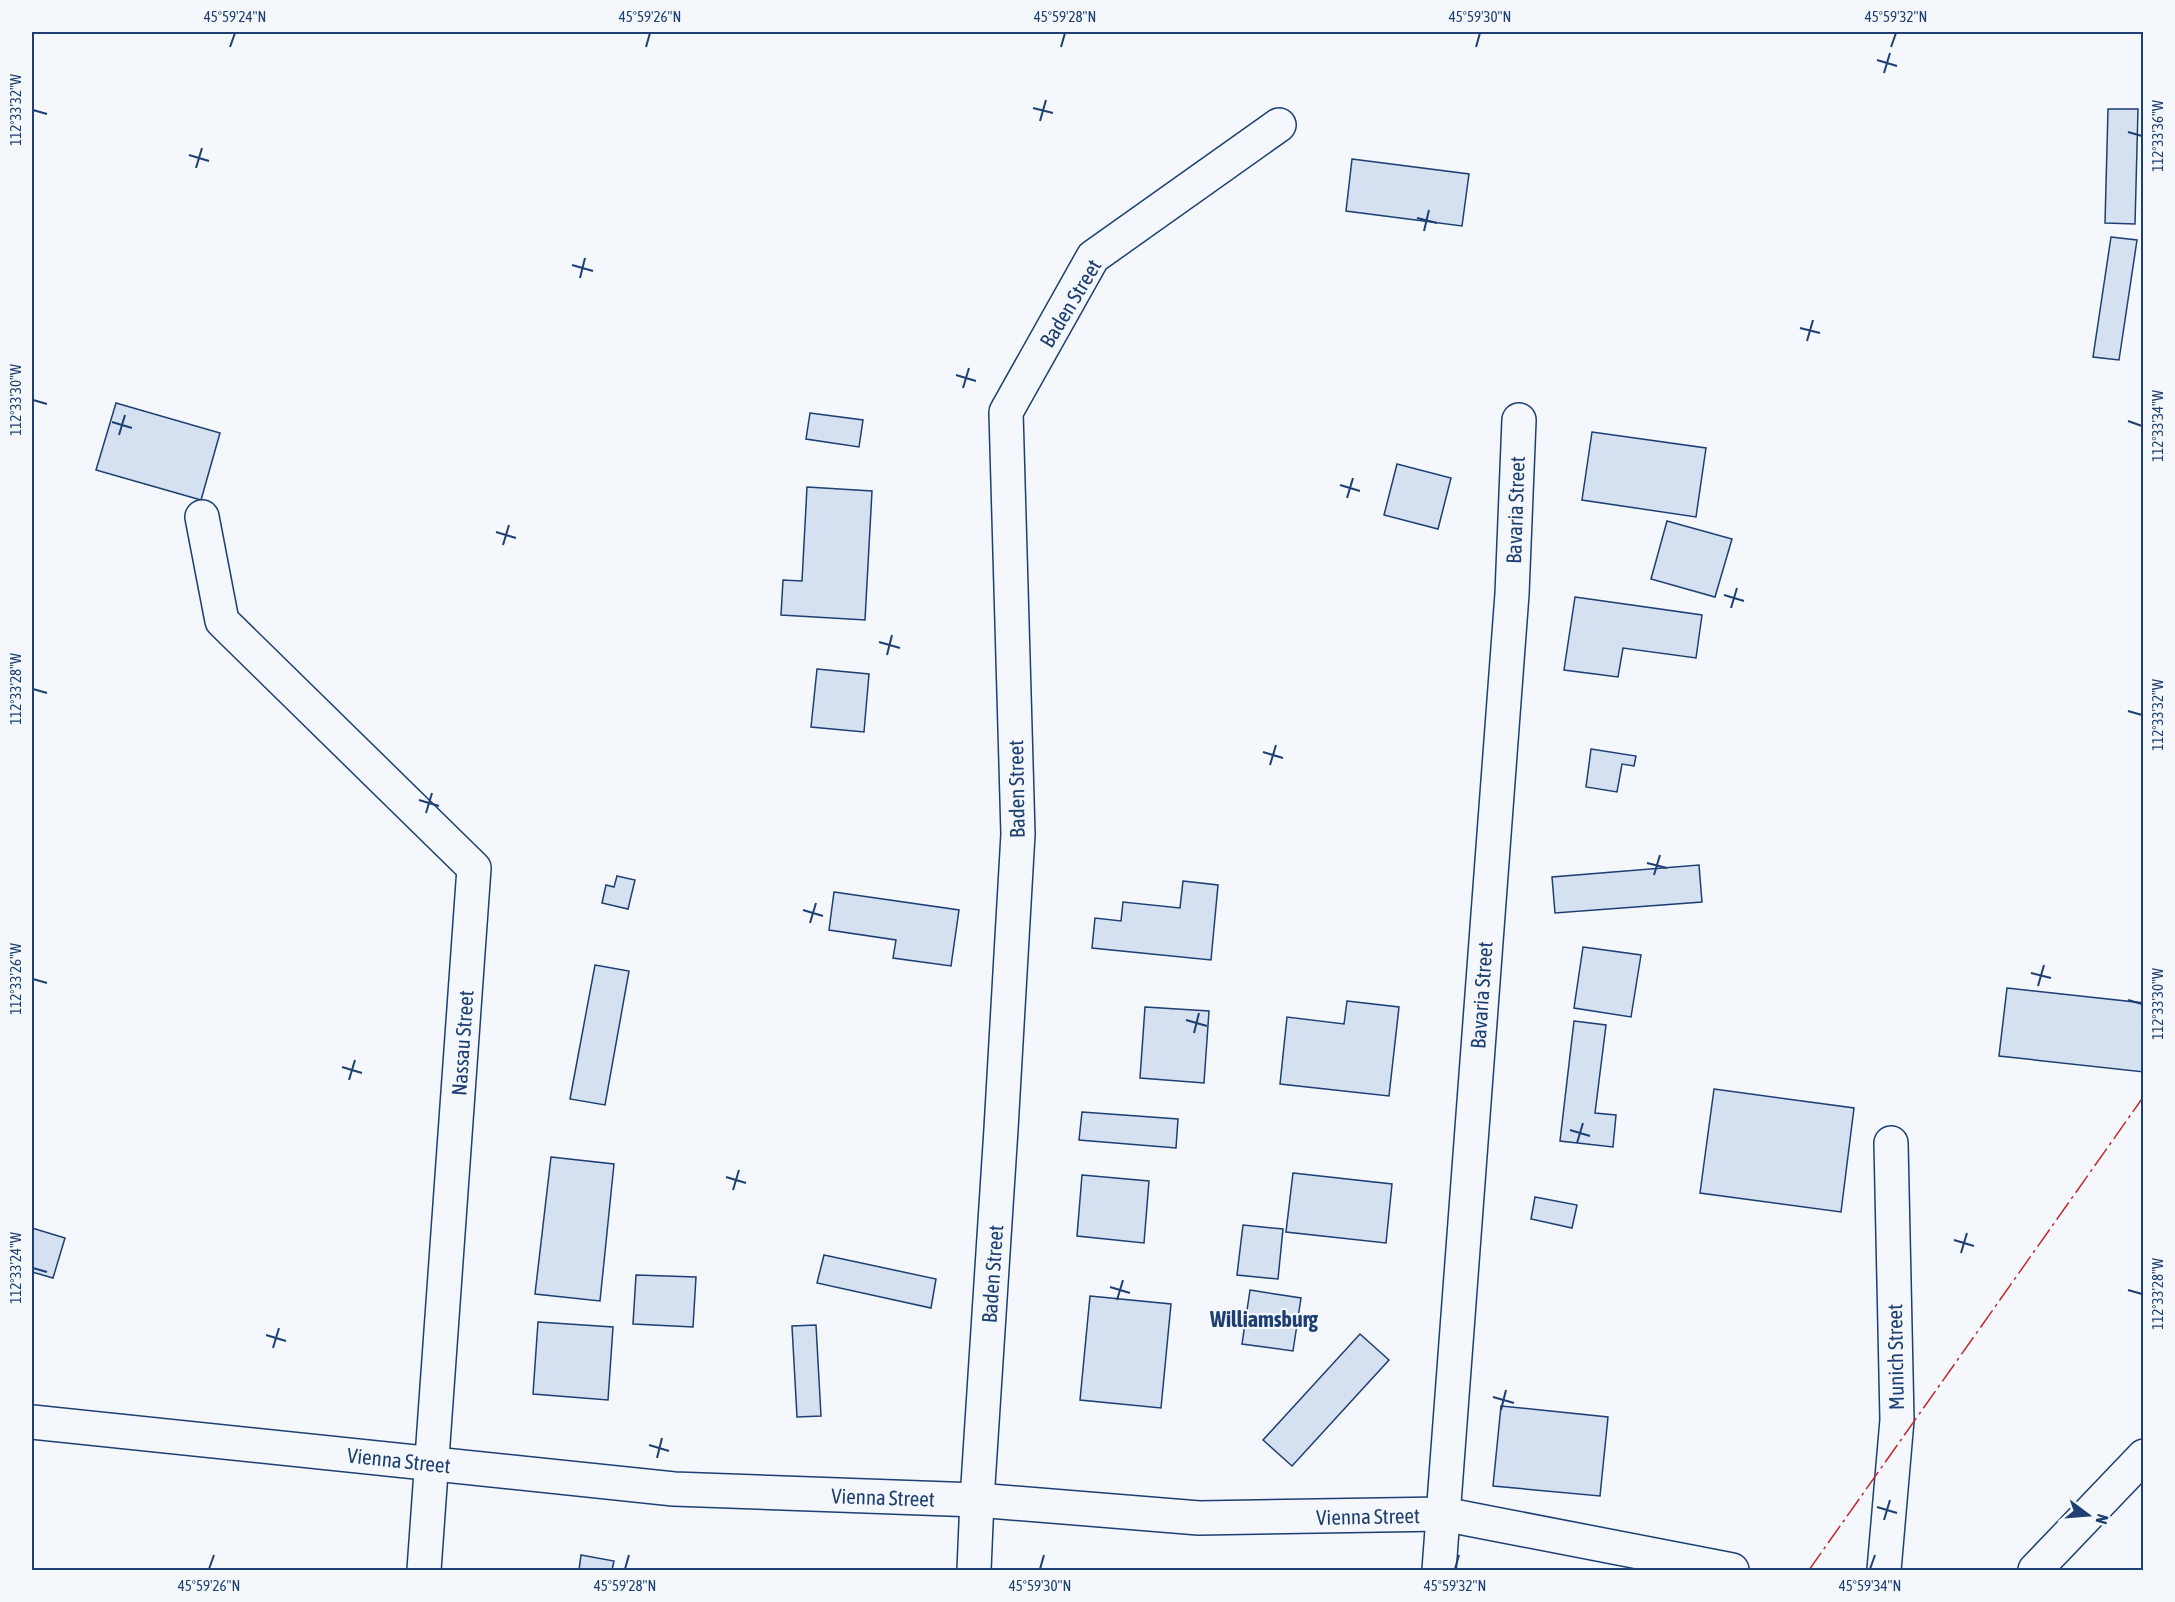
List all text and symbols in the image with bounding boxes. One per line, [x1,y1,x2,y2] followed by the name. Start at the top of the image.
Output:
[204,8,266,25] text: 45°59'24"N
[619,8,681,25] text: 45°59'26"N
[1034,8,1096,25] text: 45°59'28"N
[1449,8,1511,25] text: 45°59'30"N
[1865,8,1927,25] text: 45°59'32"N
[7,74,24,146] text: 112°33'32"W
[2149,100,2166,172] text: 112°33'36"W
[1034,255,1106,351] street label: Baden Street
[7,364,24,436] text: 112°33'30"W
[2149,390,2166,462] text: 112°33'34"W
[1501,456,1529,564] street label: Bavaria Street
[7,653,24,725] text: 112°33'28"W
[2149,679,2166,751] text: 112°33'32"W
[1003,740,1029,838] street label: Baden Street
[1465,940,1497,1050] street label: Bavaria Street
[7,943,24,1015] text: 112°33'26"W
[2149,968,2166,1040] text: 112°33'30"W
[446,989,478,1097] street label: Nassau Street
[977,1224,1007,1324] street label: Baden Street
[7,1232,24,1304] text: 112°33'24"W
[2149,1258,2166,1330] text: 112°33'28"W
[1882,1304,1908,1410] street label: Munich Street
[1209,1306,1318,1332] district label: Williamsburg
[346,1443,452,1477] street label: Vienna Street
[831,1483,935,1511] street label: Vienna Street
[2058,1485,2118,1545] north arrow
[1316,1503,1420,1529] street label: Vienna Street
[2092,1512,2112,1526] text: N
[178,1577,240,1594] text: 45°59'26"N
[594,1577,656,1594] text: 45°59'28"N
[1009,1577,1071,1594] text: 45°59'30"N
[1424,1577,1486,1594] text: 45°59'32"N
[1839,1577,1901,1594] text: 45°59'34"N

